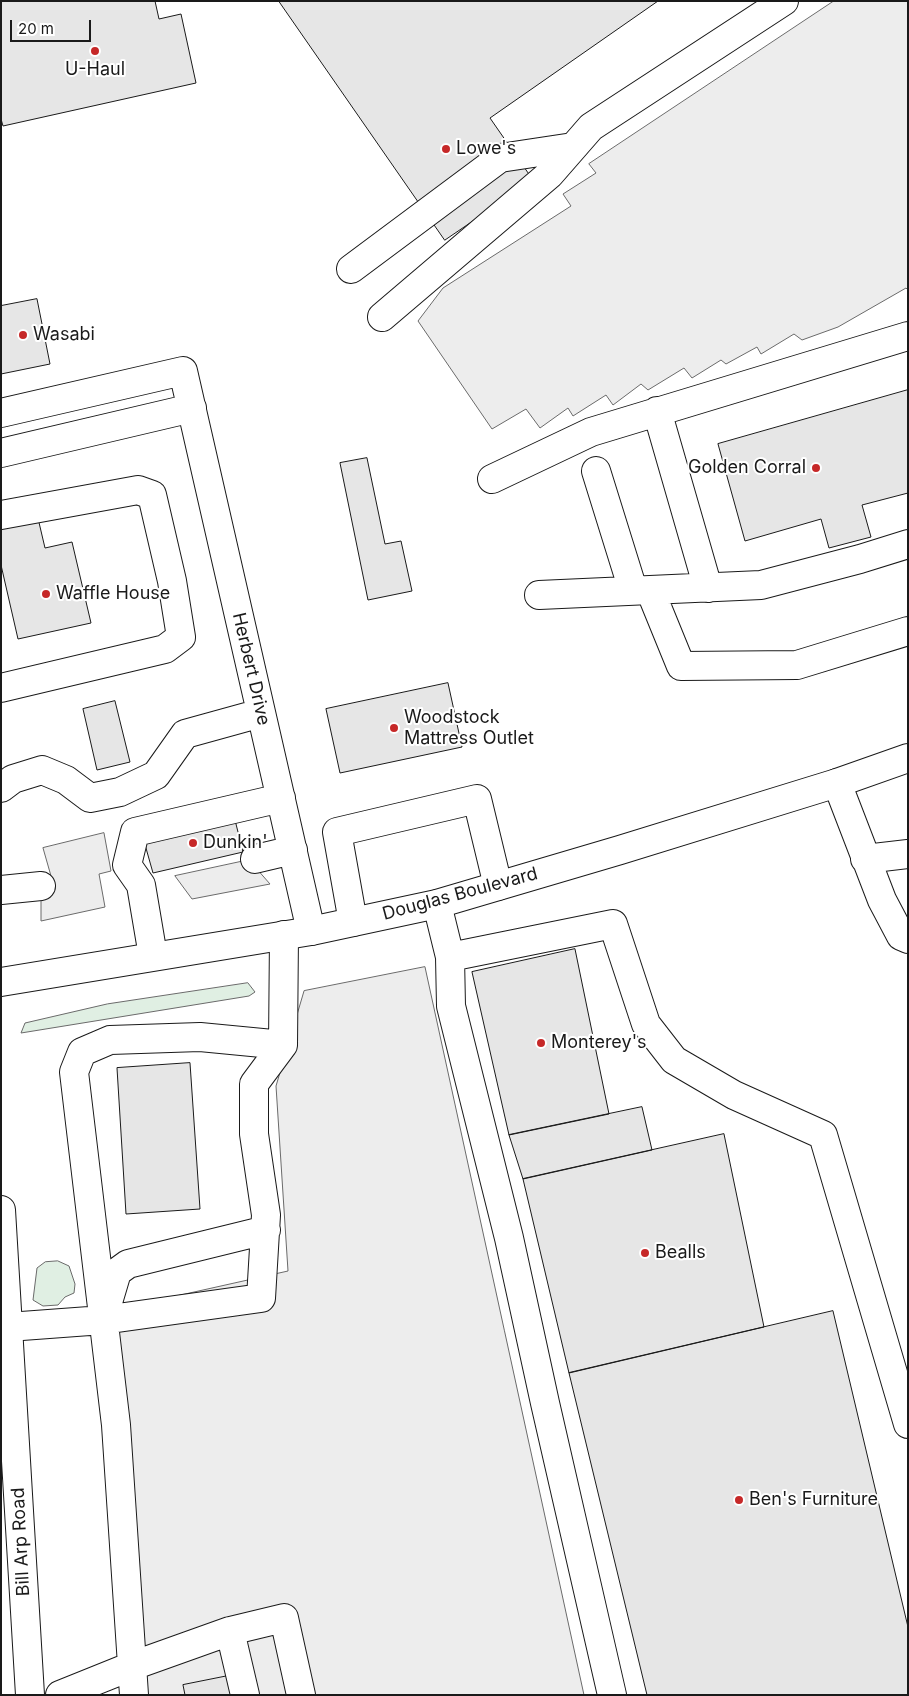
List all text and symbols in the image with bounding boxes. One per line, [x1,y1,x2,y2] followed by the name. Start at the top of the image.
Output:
[12,10,94,42] scale bar
[18,19,54,38] text: 20 m
[89,45,101,57] marker: U-Haul
[65,59,125,81] place label: U-Haul
[456,138,516,160] place label: Lowe's
[440,143,452,155] marker: Lowe's
[33,324,95,346] place label: Wasabi
[17,329,29,341] marker: Wasabi
[688,457,806,479] place label: Golden Corral
[810,462,822,474] marker: Golden Corral
[56,583,170,605] place label: Waffle House
[40,588,52,600] marker: Waffle House
[228,610,274,728] street label: Herbert Drive
[404,707,534,750] place label: Woodstock Mattress Outlet
[388,722,400,734] marker: Woodstock Mattress Outlet
[203,832,268,854] place label: Dunkin'
[187,837,199,849] marker: Dunkin'
[380,863,540,925] street label: Douglas Boulevard
[551,1032,647,1054] place label: Monterey's
[535,1037,547,1049] marker: Monterey's
[655,1242,706,1264] place label: Bealls
[639,1247,651,1259] marker: Bealls
[7,1487,35,1597] street label: Bill Arp Road
[749,1489,878,1511] place label: Ben's Furniture
[733,1494,745,1506] marker: Ben's Furniture

